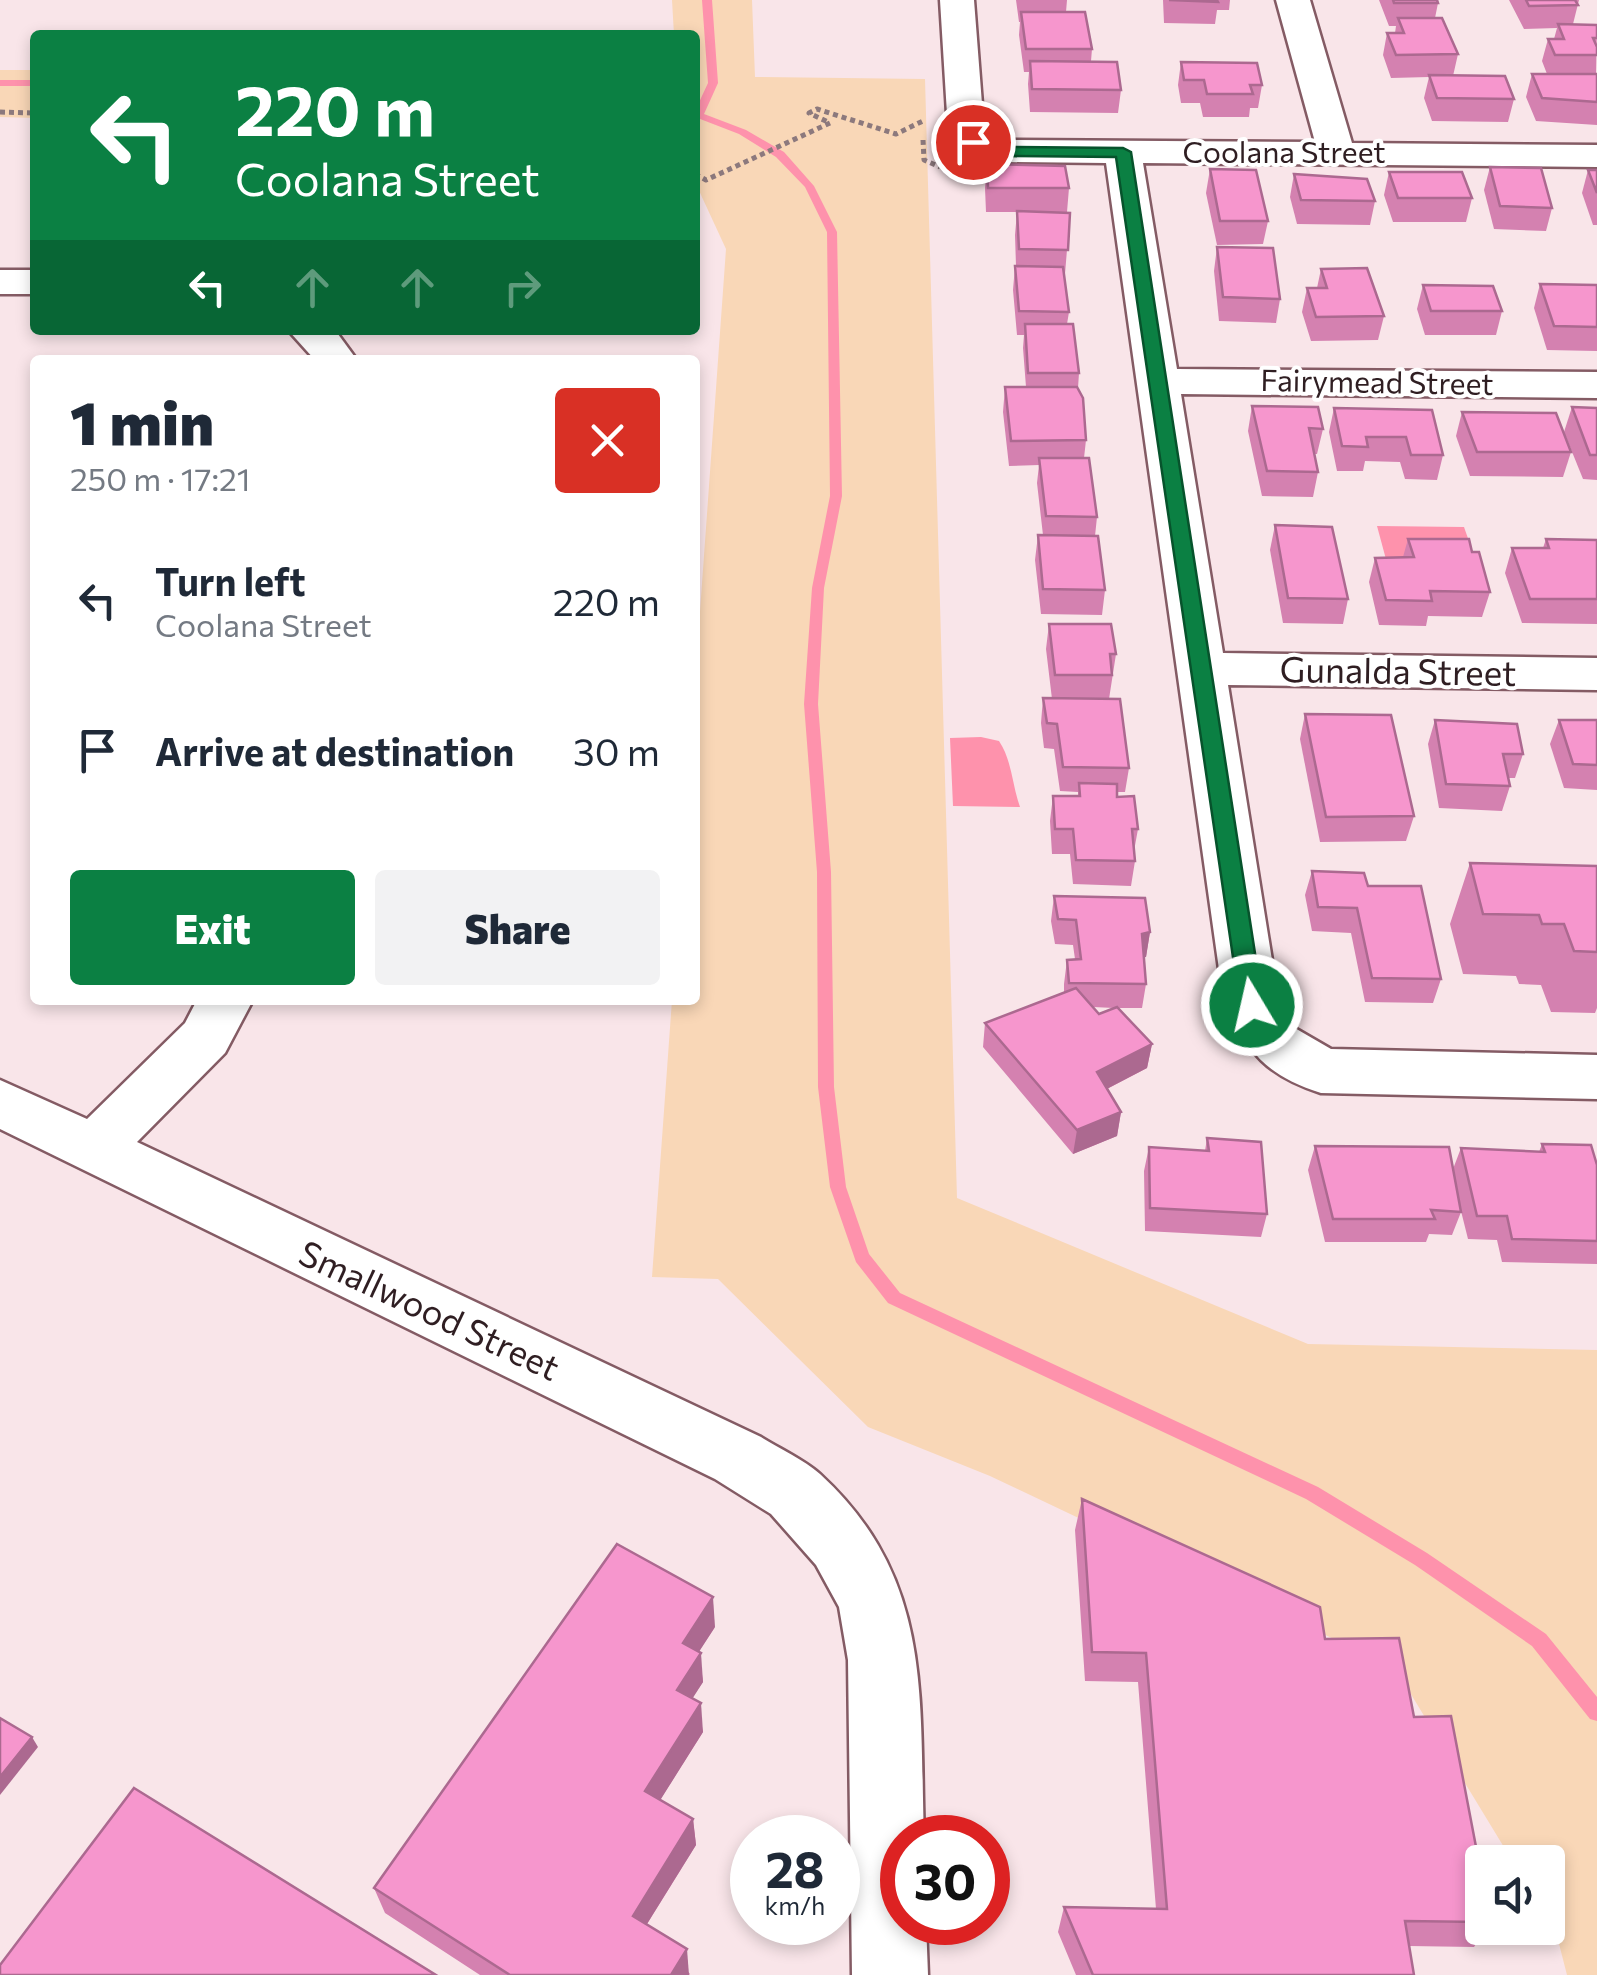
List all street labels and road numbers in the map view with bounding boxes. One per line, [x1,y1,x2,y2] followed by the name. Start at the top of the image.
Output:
[1182,132,1386,169] street label: Coolana Street
[1260,360,1494,401] street label: Fairymead Street
[1279,646,1517,693] street label: Gunalda Street
[293,1230,567,1388] street label: Smallwood Street

